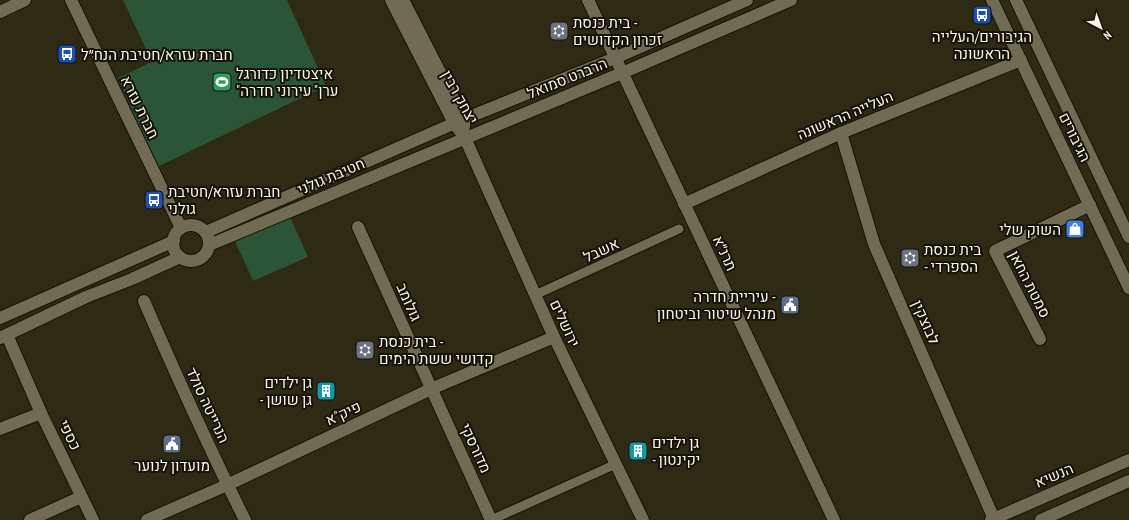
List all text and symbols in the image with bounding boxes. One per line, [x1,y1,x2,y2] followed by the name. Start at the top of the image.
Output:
[971,4,993,26] bus stop icon: הגיבורים/העלייה הראשונה
[1081,8,1121,48] north arrow
[573,13,662,49] place label: בית כנסת - זכרון הקדושים
[548,20,570,42] synagogue icon: בית כנסת - זכרון הקדושים
[932,27,1032,63] place label: הגיבורים/העלייה הראשונה
[1101,28,1114,43] text: N
[56,43,78,65] bus stop icon: חברת עזרא/חטיבת הנח״ל
[81,45,233,64] place label: חברת עזרא/חטיבת הנח״ל
[524,53,610,103] street label: הרברט סמואל
[236,64,339,100] place label: איצטדיון כדורגל "ערן" עירוני חדרה
[438,67,482,127] street label: יצחק רבין
[211,71,233,93] sports icon: איצטדיון כדורגל "ערן" עירוני חדרה
[117,72,163,142] street label: חברת עזרא
[794,86,896,144] street label: העלייה הראשונה
[1055,109,1095,165] street label: הגיבורים
[295,153,367,199] street label: חטיבת גולני
[168,182,280,218] place label: חברת עזרא/חטיבת גולני
[143,189,165,211] bus stop icon: חברת עזרא/חטיבת גולני
[1064,218,1086,240] shop icon: השוק שלי
[999,220,1061,239] place label: השוק שלי
[709,232,741,274] street label: תרנ״א
[580,234,622,266] street label: אשבל
[924,240,981,276] place label: בית כנסת - הספרדי
[899,247,921,269] synagogue icon: בית כנסת - הספרדי
[1005,247,1055,321] street label: סמטת החאן
[392,280,426,324] street label: גולומב
[657,287,776,323] place label: עיריית חדרה - מנהל שיטור וביטחון
[779,294,801,316] public building icon: עיריית חדרה - מנהל שיטור וביטחון
[546,296,584,350] street label: ירושלים
[908,297,944,347] street label: לבוצקין
[379,332,493,368] place label: בית כנסת - קדושי ששת הימים
[354,339,376,361] synagogue icon: בית כנסת - קדושי ששת הימים
[182,364,234,446] street label: הנרייטה סולד
[260,373,312,409] place label: גן ילדים - גן שושן
[315,380,337,402] building icon: גן ילדים - גן שושן
[322,397,364,429] street label: פיק"א
[55,417,85,453] street label: כספי
[456,420,496,476] street label: מדורסקי
[161,433,183,455] public building icon: מועדון לנוער
[652,433,700,469] place label: גן ילדים - יקינטון
[627,440,649,462] building icon: גן ילדים - יקינטון
[134,456,210,475] place label: מועדון לנוער
[1032,458,1076,492] street label: הנשיא

